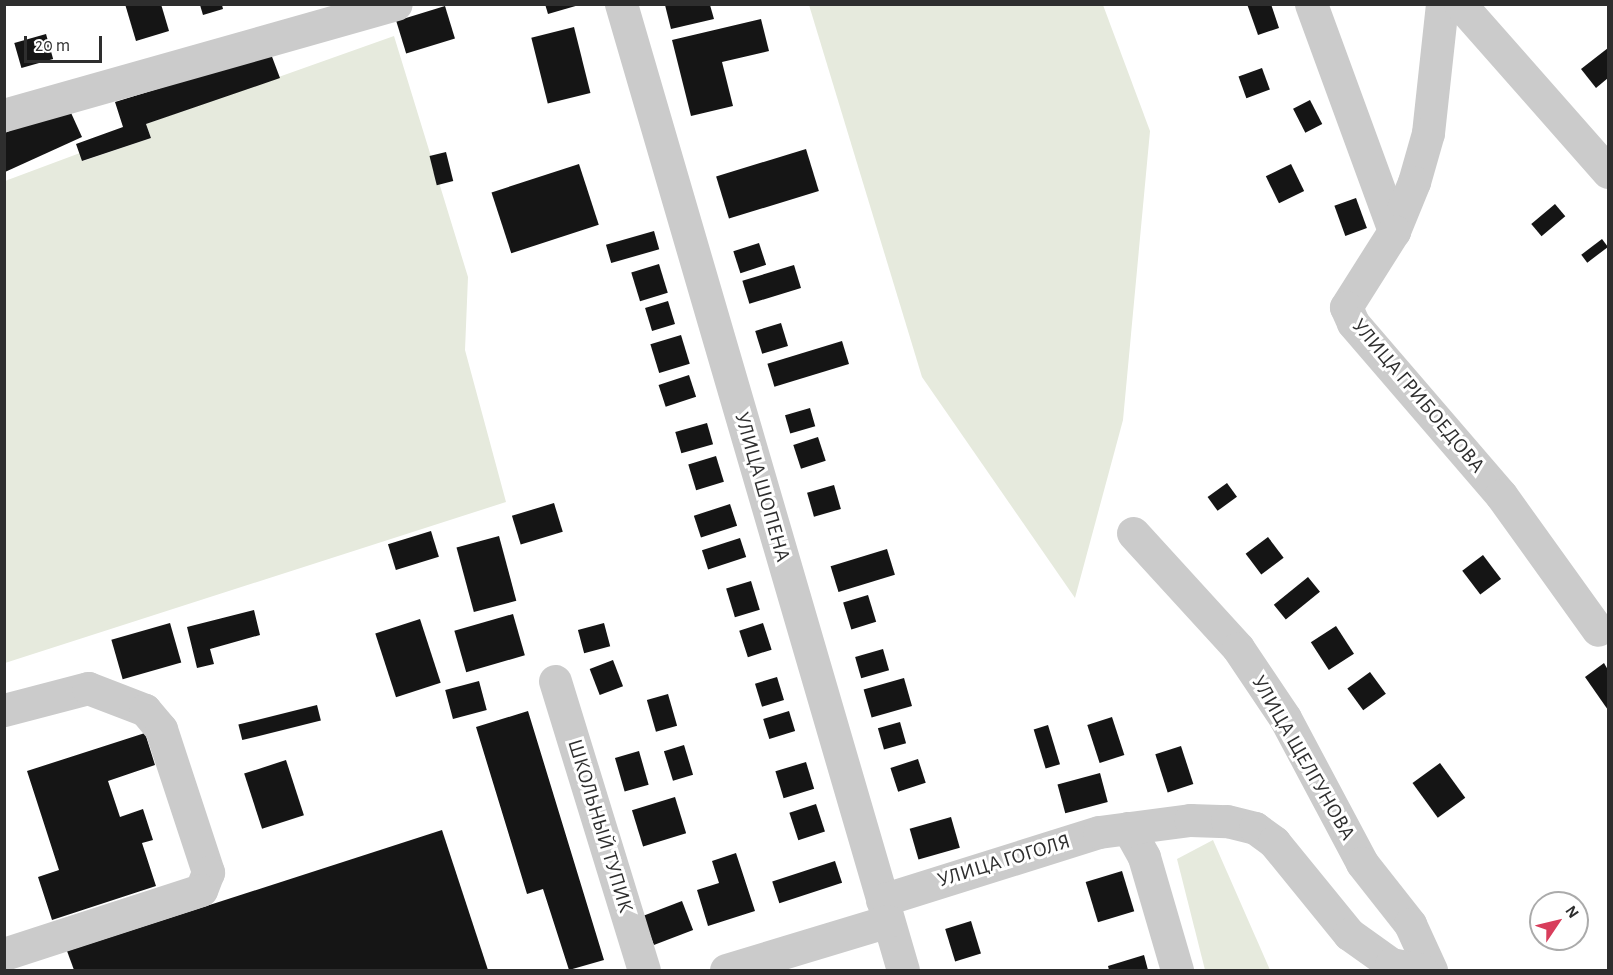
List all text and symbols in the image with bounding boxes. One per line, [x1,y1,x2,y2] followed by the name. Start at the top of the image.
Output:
[27,24,105,62] scale bar
[35,37,70,55] text: 20 m
[1346,314,1490,478] street label: УЛИЦА ГРИБОЕДОВА
[729,409,795,565] street label: УЛИЦА ШОПЕНА
[1246,671,1360,845] street label: УЛИЦА ЩЕЛГУНОВА
[562,736,638,916] street label: ШКОЛЬНЫЙ ТУПИК
[934,829,1074,893] street label: УЛИЦА ГОГОЛЯ
[1529,891,1589,951] north arrow
[1562,903,1582,921] text: N

